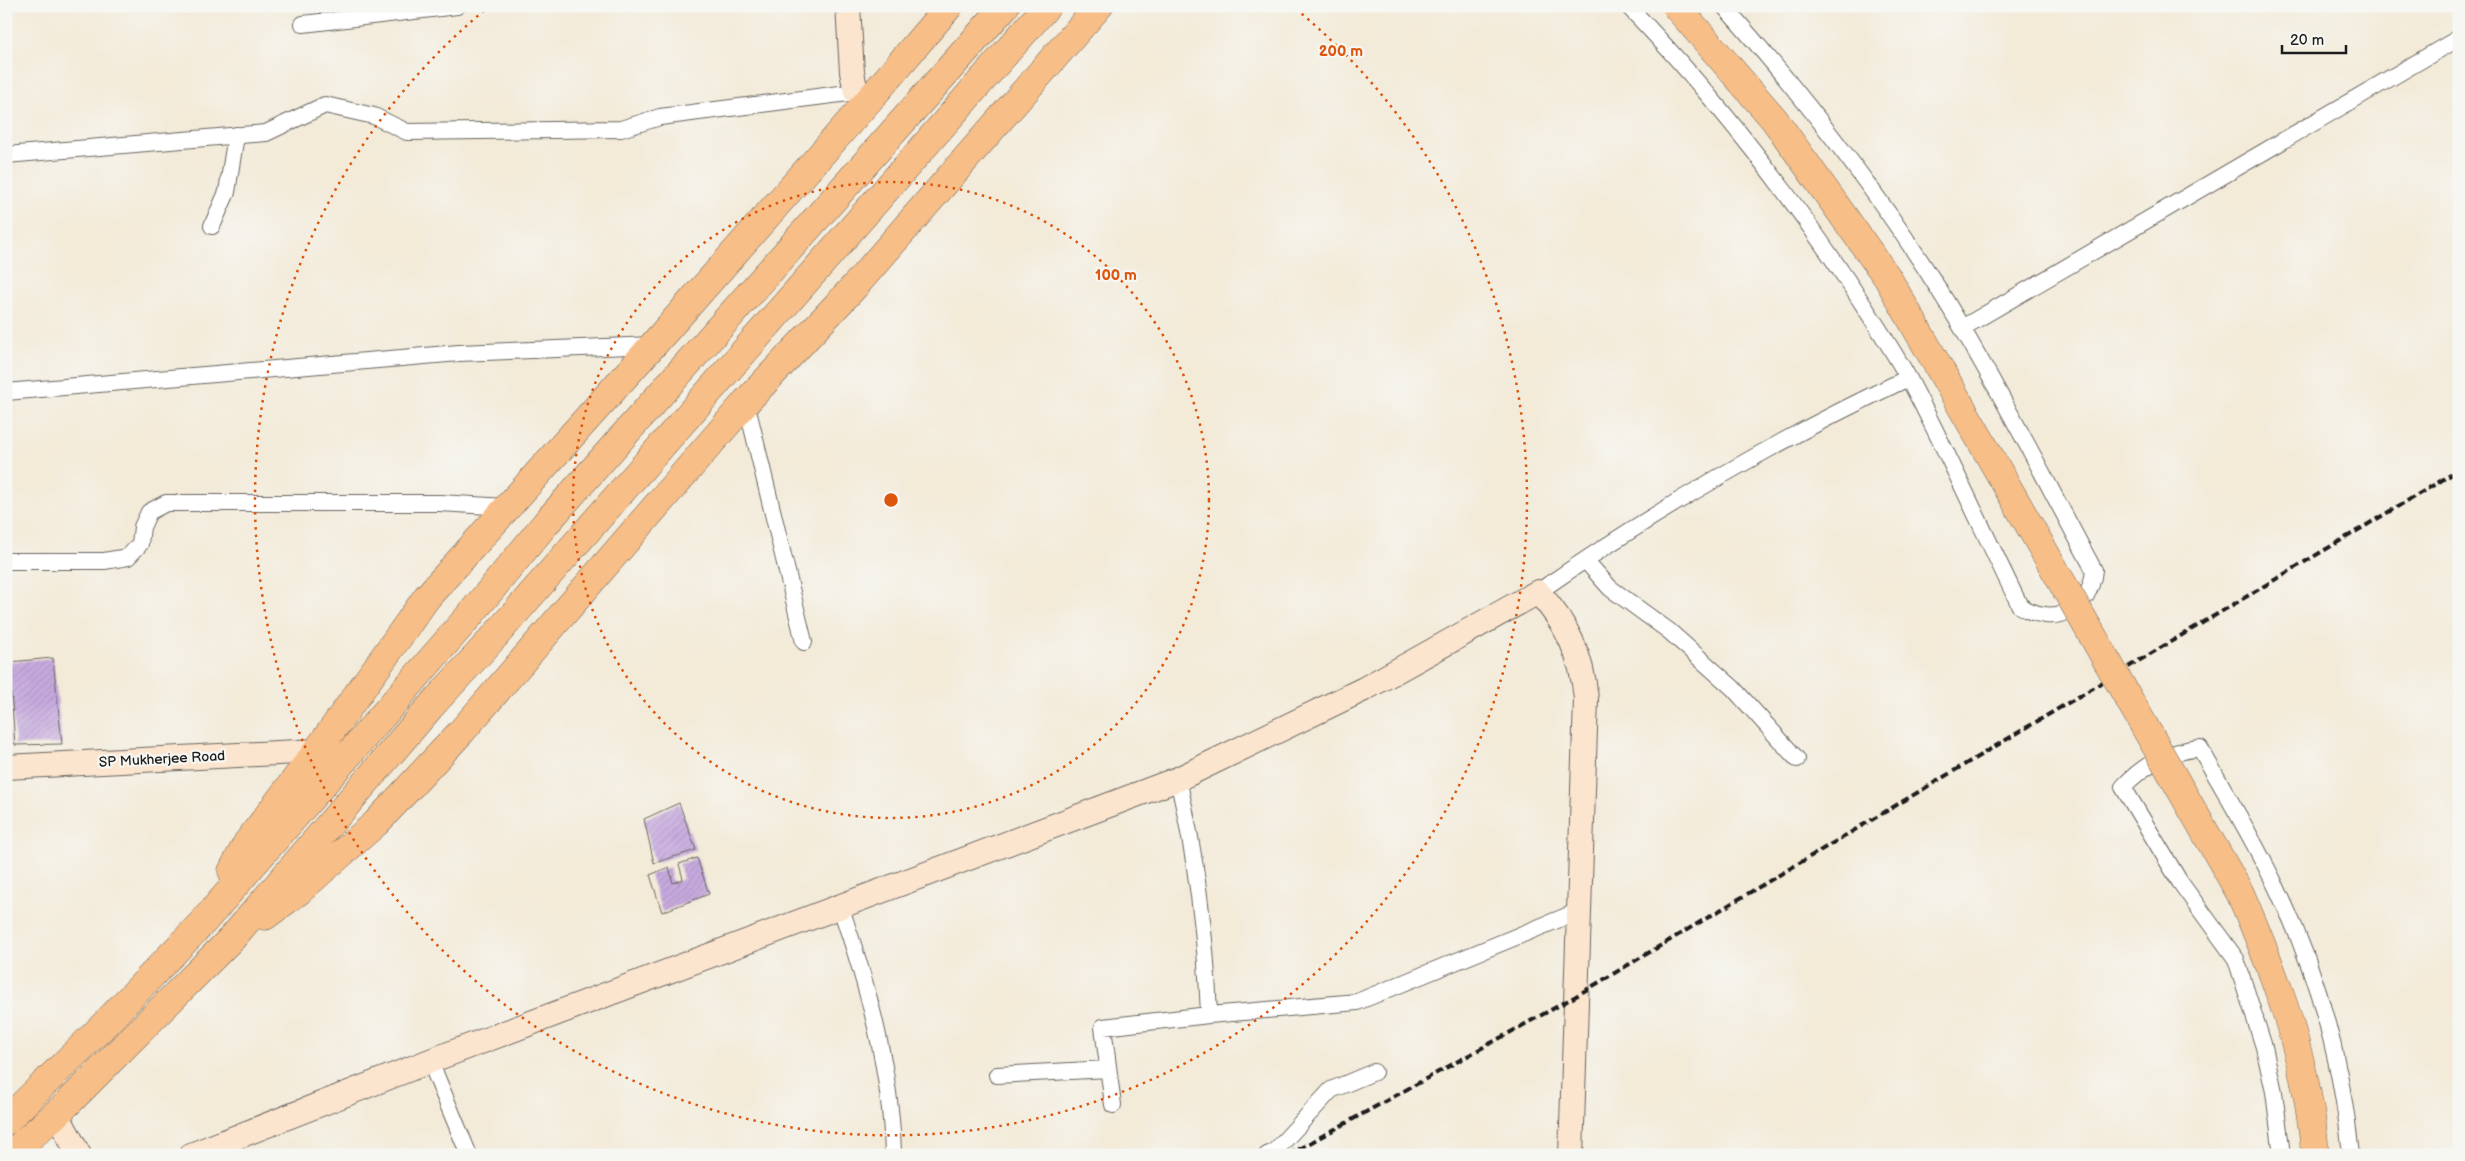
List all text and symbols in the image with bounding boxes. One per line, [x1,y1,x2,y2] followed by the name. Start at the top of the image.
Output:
[2282,22,2346,54] scale bar
[2290,31,2324,50] text: 20 m
[1319,42,1363,61] text: 200 m
[1095,266,1137,285] text: 100 m
[882,491,900,509] centre of rings
[98,747,226,771] street label: SP Mukherjee Road

